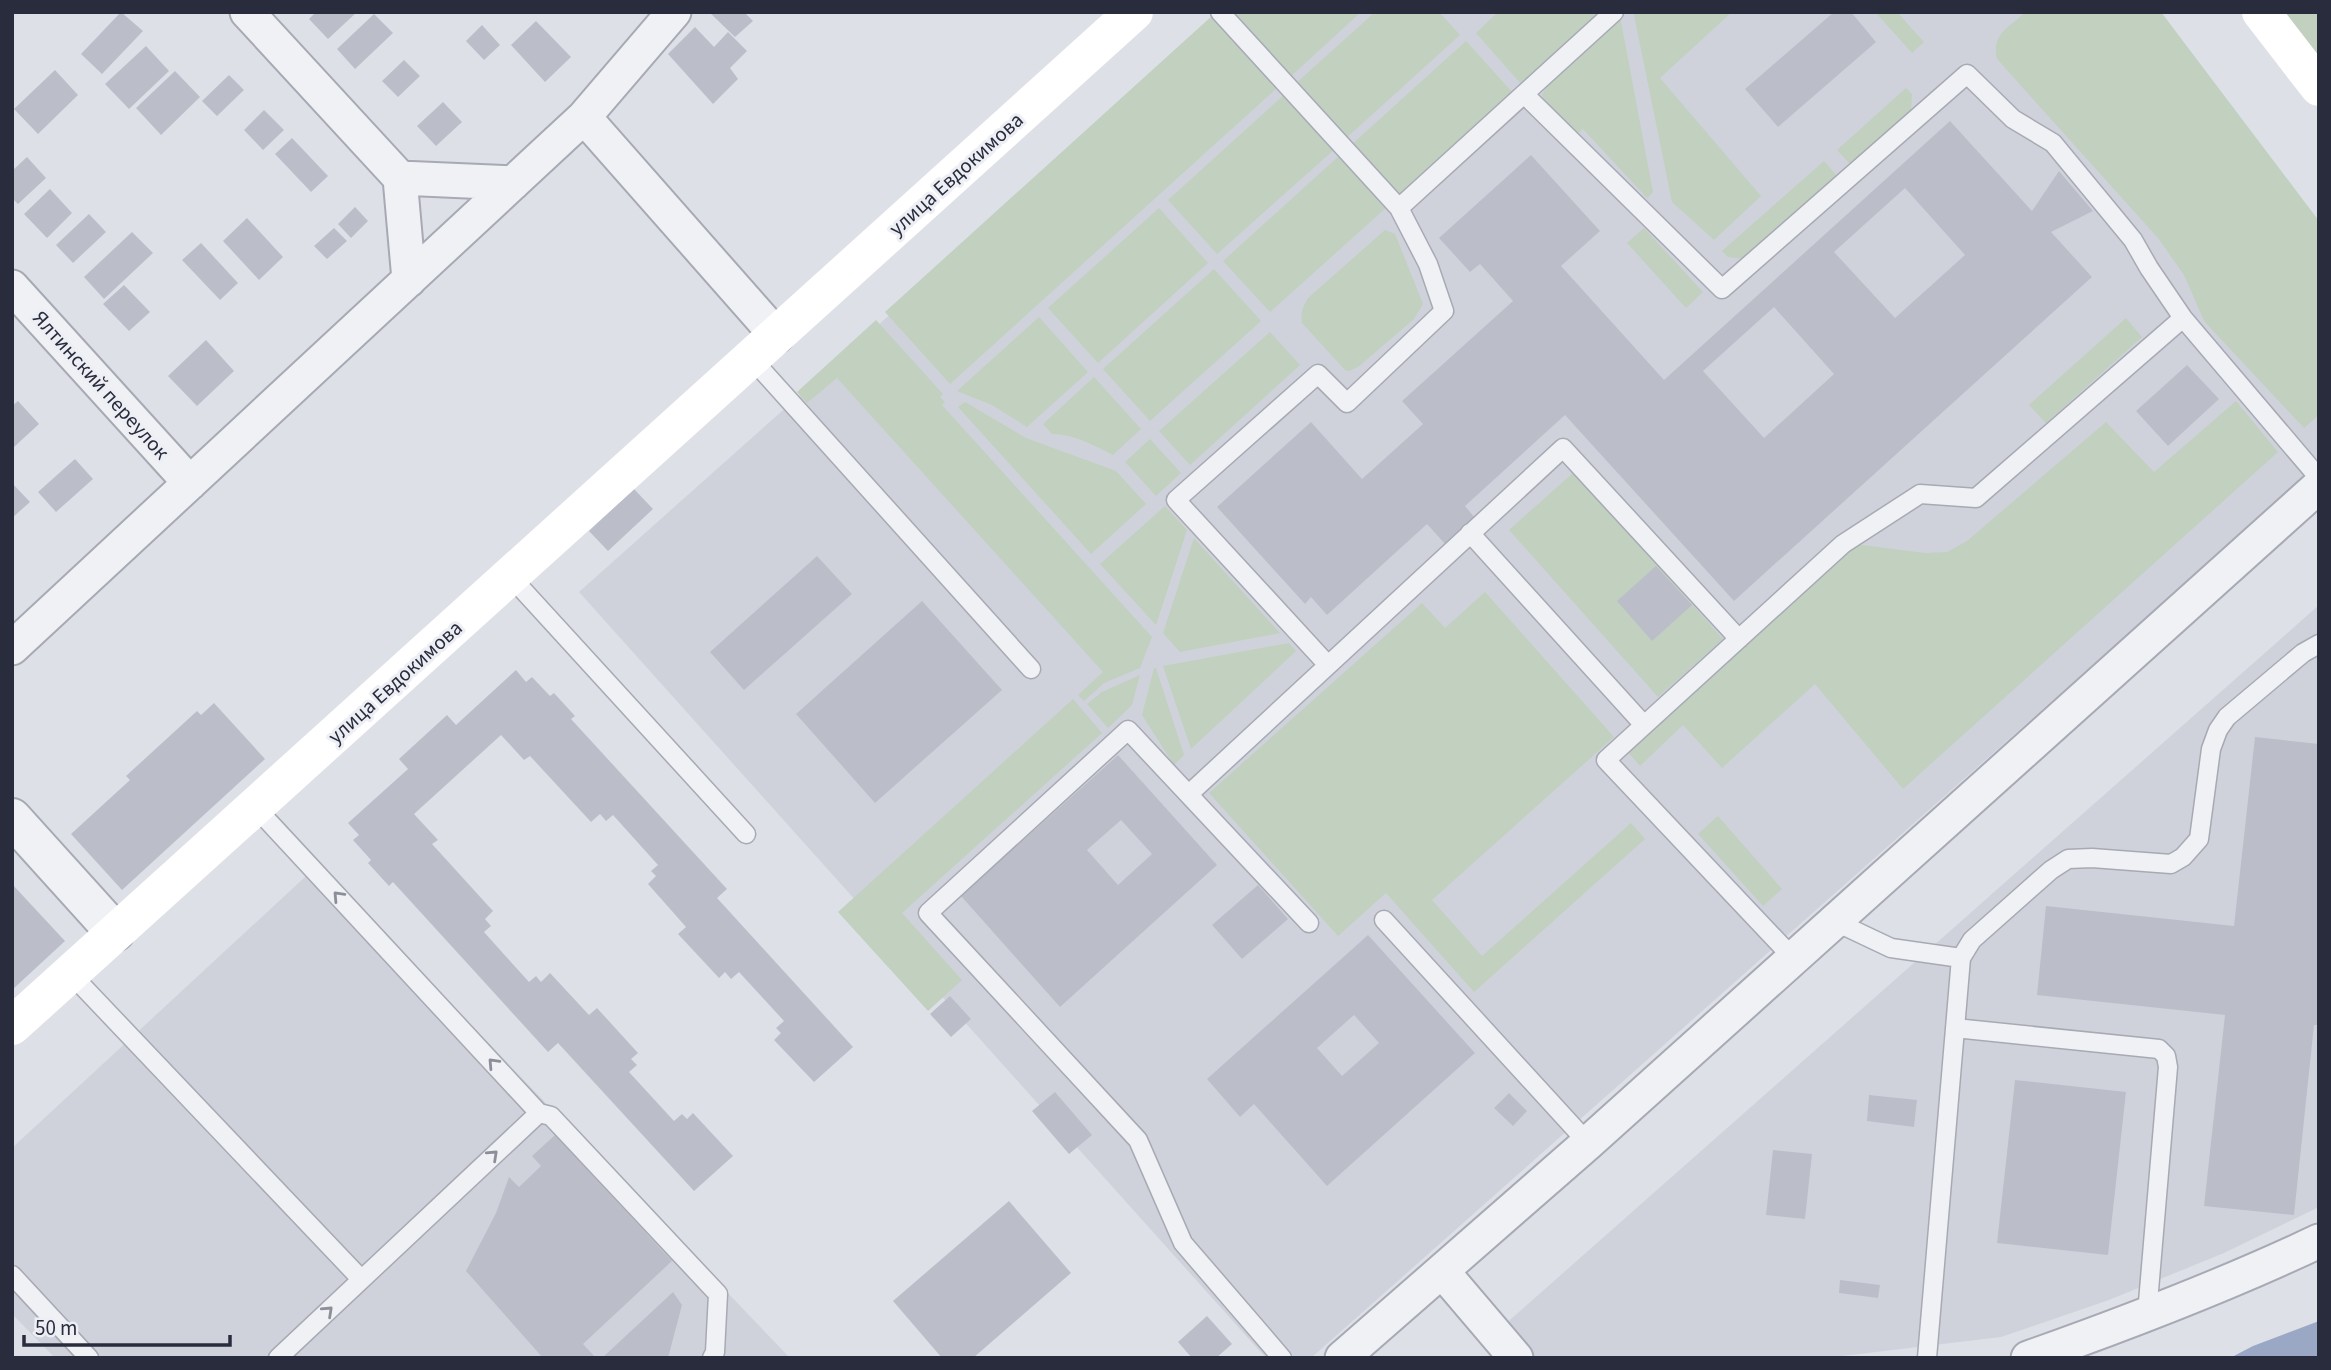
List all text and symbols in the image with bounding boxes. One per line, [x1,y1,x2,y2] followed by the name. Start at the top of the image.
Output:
[882,105,1030,243] street label: улица Евдокимова
[26,304,177,467] street label: Ялтинский переулок
[321,613,469,751] street label: улица Евдокимова
[333,891,346,904] one-way arrow
[488,1058,501,1071] one-way arrow
[485,1151,498,1164] one-way arrow
[24,1304,231,1348] scale bar
[319,1307,332,1319] one-way arrow
[35,1313,77,1343] text: 50 m

